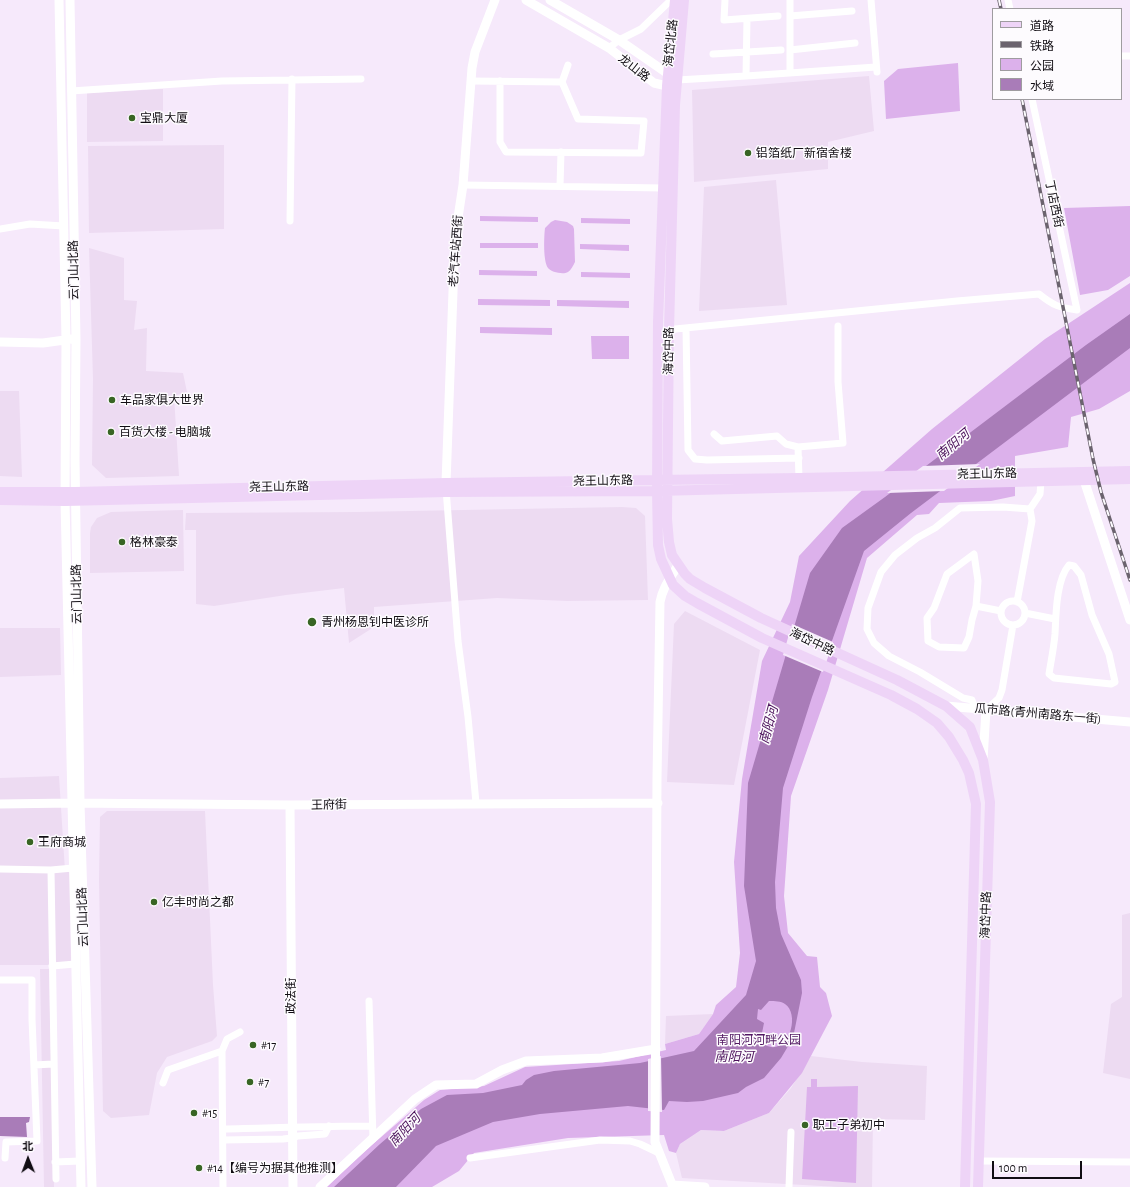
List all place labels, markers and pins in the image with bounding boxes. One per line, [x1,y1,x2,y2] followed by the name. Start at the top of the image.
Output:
[140,111,188,125] place label: 宝鼎大厦
[127,113,137,123] marker: 宝鼎大厦
[756,146,852,160] place label: 铝箔纸厂新宿舍楼
[743,148,753,158] marker: 铝箔纸厂新宿舍楼
[120,393,204,407] place label: 车品家俱大世界
[107,395,117,405] marker: 车品家俱大世界
[119,425,211,439] place label: 百货大楼 - 电脑城
[106,427,116,437] marker: 百货大楼 - 电脑城
[130,535,178,549] place label: 格林豪泰
[117,537,127,547] marker: 格林豪泰
[321,615,429,629] place label: 青州杨恩钊中医诊所
[306,616,318,628] marker: 青州杨恩钊中医诊所
[38,835,86,849] place label: 王府商城
[25,837,35,847] marker: 王府商城
[162,895,234,909] place label: 亿丰时尚之都
[149,897,159,907] marker: 亿丰时尚之都
[261,1038,276,1052] place label: #17
[248,1040,258,1050] marker: #17
[258,1075,269,1089] place label: #7
[245,1077,255,1087] marker: #7
[202,1106,217,1120] place label: #15
[189,1108,199,1118] marker: #15
[813,1118,885,1132] place label: 职工子弟初中
[800,1120,810,1130] marker: 职工子弟初中
[207,1161,343,1175] place label: #14【编号为据其他推测】
[194,1163,204,1173] marker: #14【编号为据其他推测】

